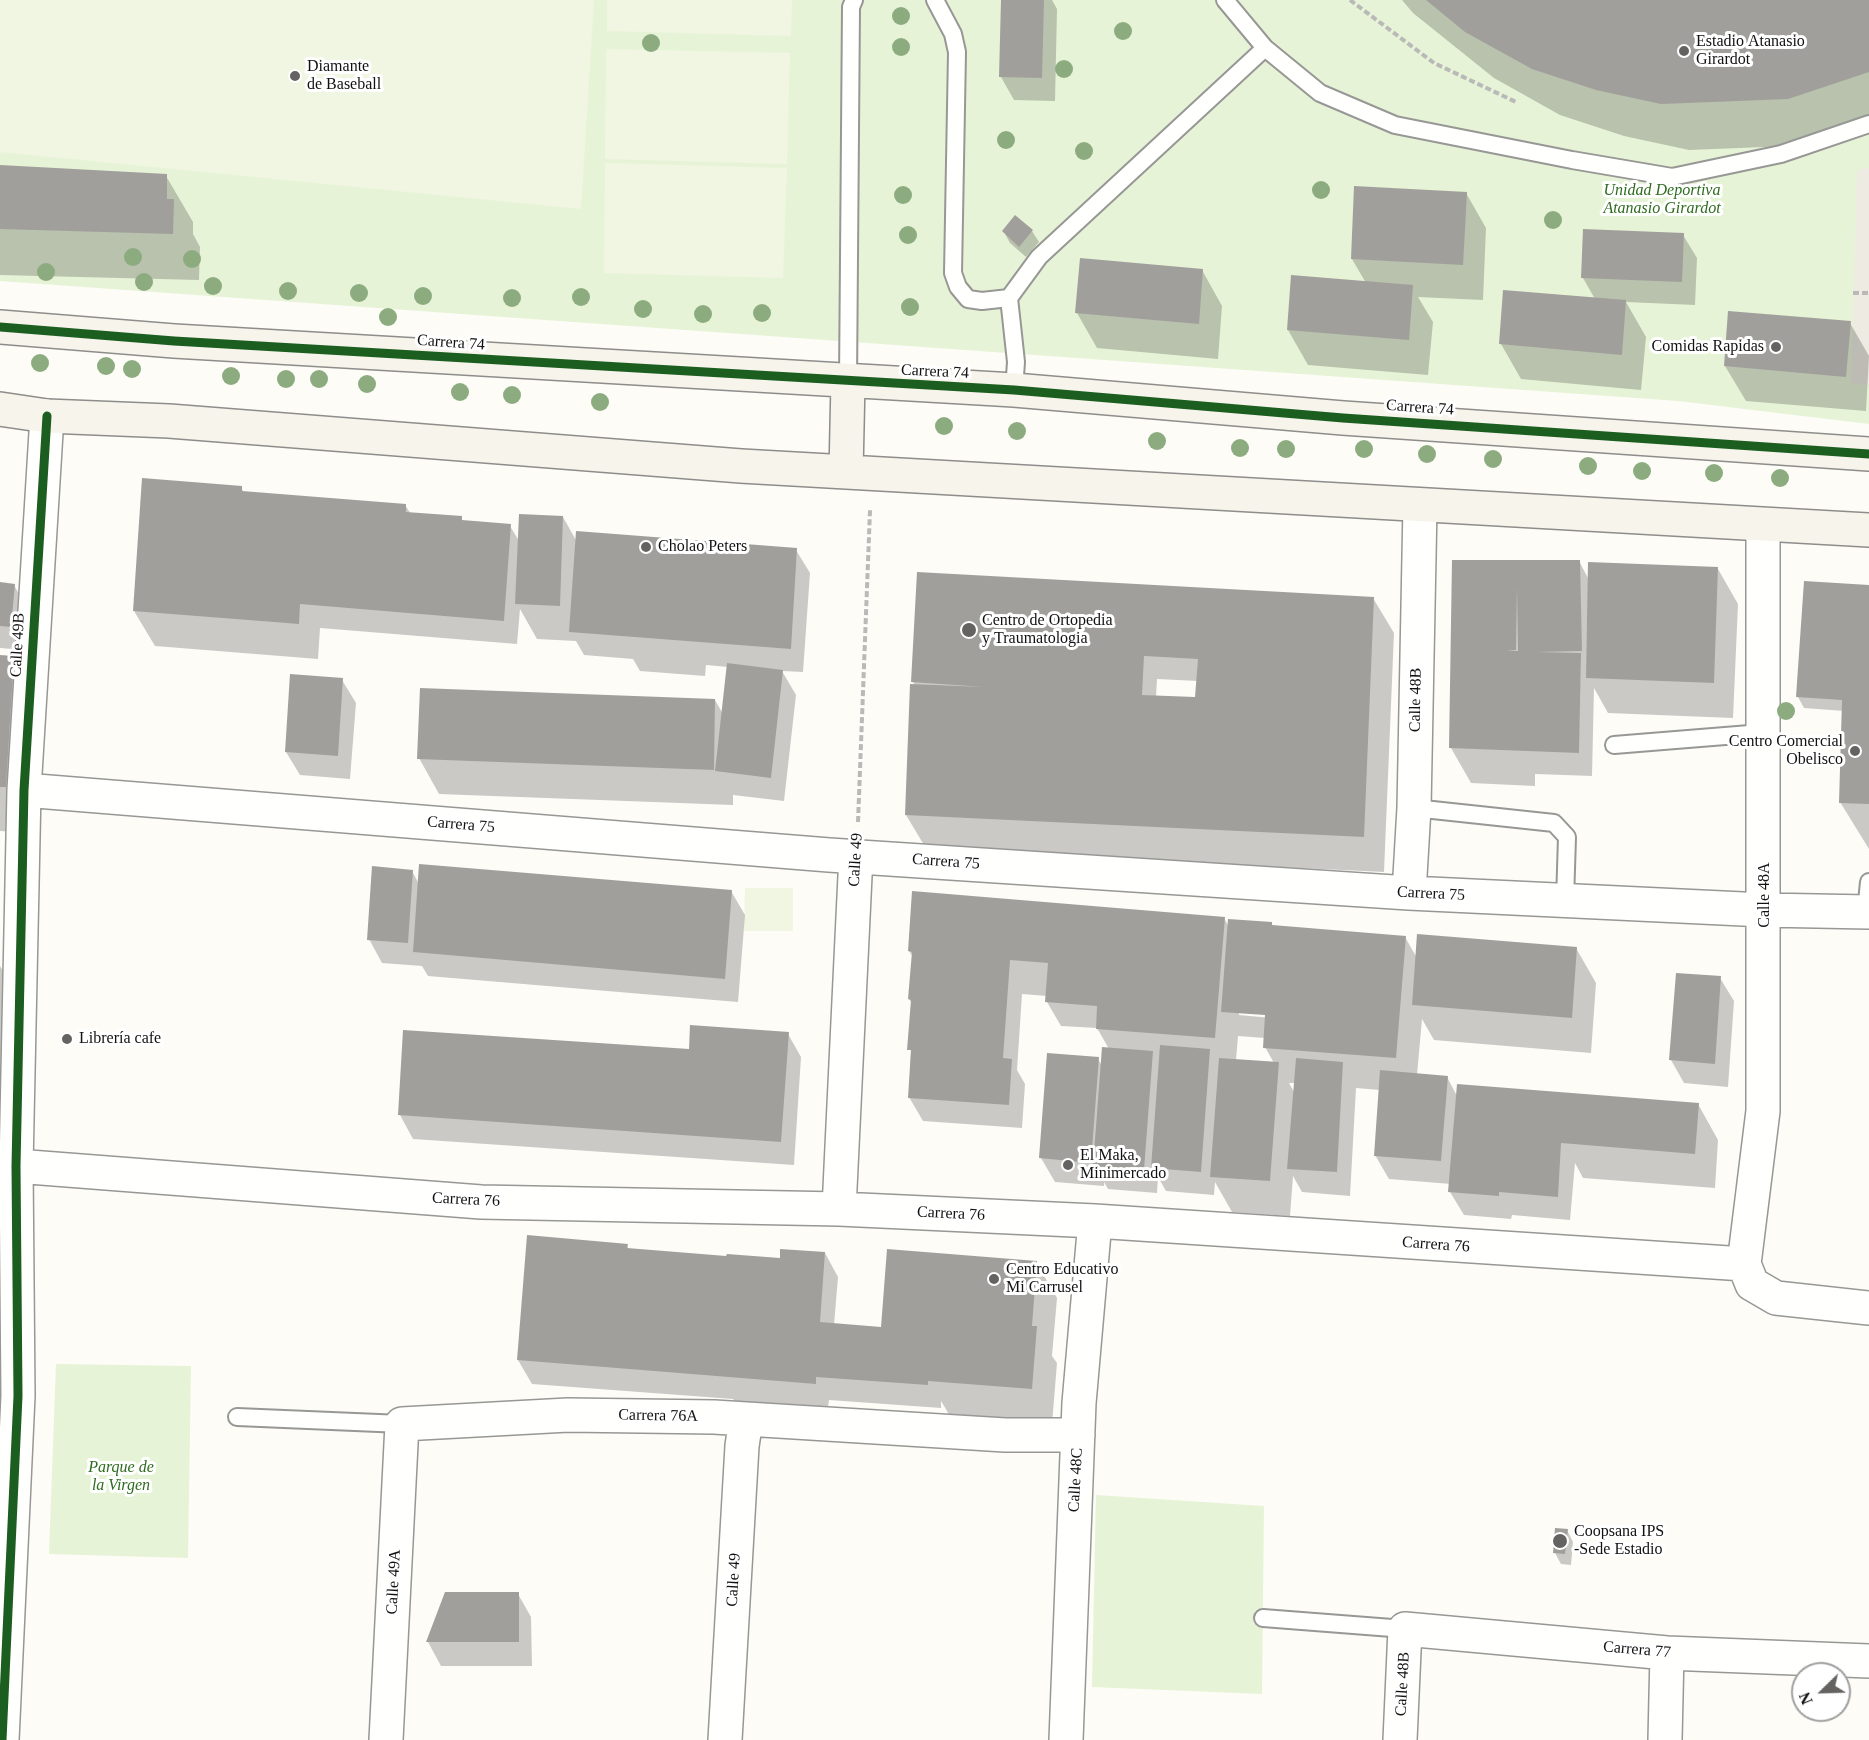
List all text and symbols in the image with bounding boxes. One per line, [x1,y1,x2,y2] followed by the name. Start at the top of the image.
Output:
[1696,32,1805,70] place label: Estadio Atanasio Girardot
[1677,44,1691,58] marker: Estadio Atanasio Girardot
[307,57,381,95] place label: Diamante de Baseball
[288,69,302,83] marker: Diamante de Baseball
[1603,181,1721,219] park label: Unidad Deportiva Atanasio Girardot
[416,331,486,355] street label: Carrera 74
[1652,337,1764,357] place label: Comidas Rapidas
[1769,340,1783,354] marker: Comidas Rapidas
[901,361,969,383] street label: Carrera 74
[1385,396,1455,420] street label: Carrera 74
[658,537,747,557] place label: Cholao Peters
[639,540,653,554] marker: Cholao Peters
[982,611,1113,649] place label: Centro de Ortopedia y Traumatologia
[7,612,29,678] street label: Calle 49B
[960,621,978,639] marker: Centro de Ortopedia y Traumatologia
[1406,668,1426,732] street label: Calle 48B
[1729,732,1843,770] place label: Centro Comercial Obelisco
[1848,744,1862,758] marker: Centro Comercial Obelisco
[426,812,496,838] street label: Carrera 75
[845,833,867,887] street label: Calle 49
[911,850,981,874] street label: Carrera 75
[1755,862,1775,928] street label: Calle 48A
[1397,883,1465,905] street label: Carrera 75
[79,1029,161,1049] place label: Librería cafe
[60,1032,74,1046] marker: Librería cafe
[1080,1146,1166,1184] place label: El Maka, Minimercado
[1061,1158,1075,1172] marker: El Maka, Minimercado
[432,1189,500,1211] street label: Carrera 76
[917,1203,985,1225] street label: Carrera 76
[1401,1233,1471,1257] street label: Carrera 76
[1006,1260,1118,1298] place label: Centro Educativo Mi Carrusel
[987,1272,1001,1286] marker: Centro Educativo Mi Carrusel
[618,1406,698,1426] street label: Carrera 76A
[1065,1447,1087,1513] street label: Calle 48C
[88,1458,154,1496] park label: Parque de la Virgen
[1574,1522,1664,1560] place label: Coopsana IPS -Sede Estadio
[1551,1532,1569,1550] marker: Coopsana IPS -Sede Estadio
[383,1549,405,1615] street label: Calle 49A
[723,1553,745,1607] street label: Calle 49
[1602,1637,1672,1663] street label: Carrera 77
[1392,1651,1414,1717] street label: Calle 48B
[1791,1662,1851,1722] north arrow
[1796,1690,1816,1707] text: N

